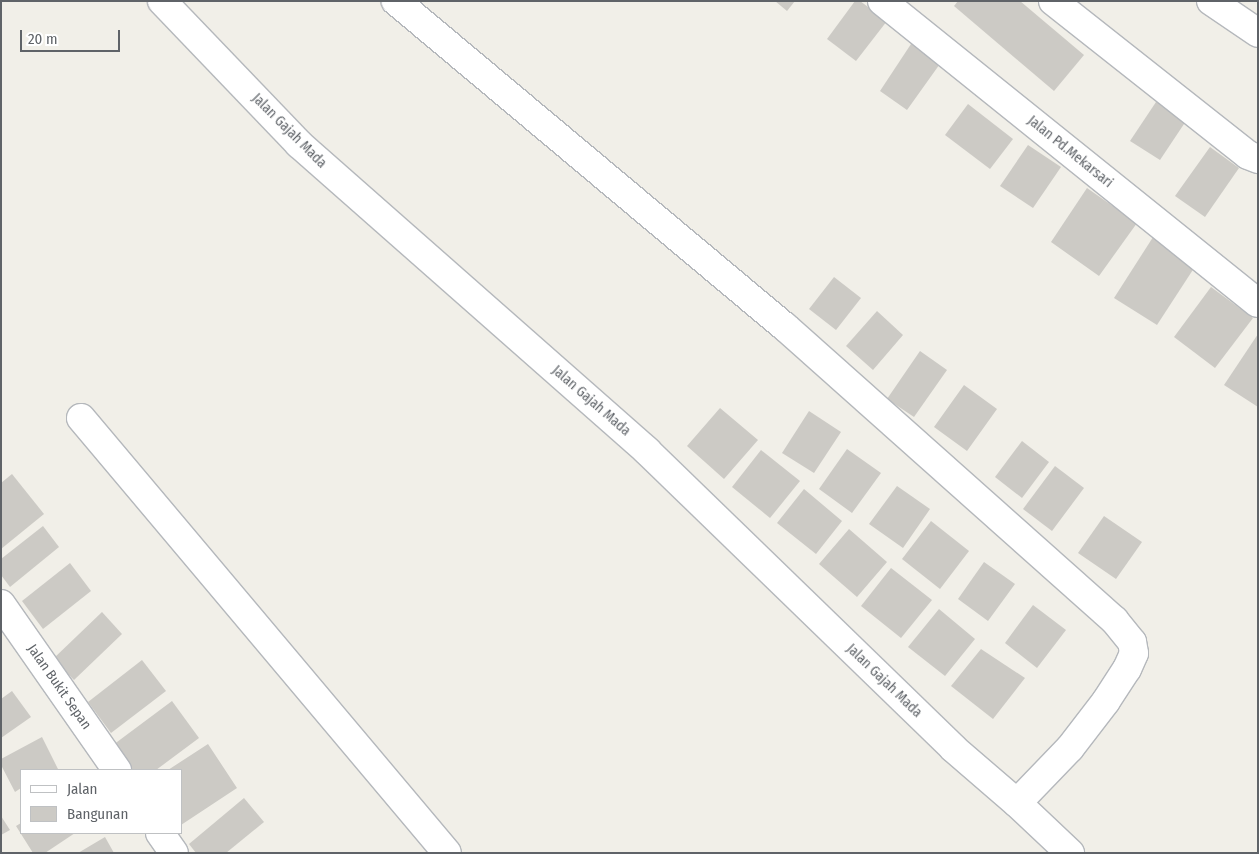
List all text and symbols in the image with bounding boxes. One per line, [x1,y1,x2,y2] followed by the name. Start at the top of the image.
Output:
[22,20,122,52] scale bar
[28,30,58,48] text: 20 m
[248,90,330,172] street label: Jalan Gajah Mada
[1024,112,1116,192] street label: Jalan Pd.Mekarsari
[548,362,634,440] street label: Jalan Gajah Mada
[23,641,95,733] street label: Jalan Bukit Sepan
[843,641,925,721] street label: Jalan Gajah Mada
[20,769,182,834] legend
[67,780,97,798] text: Jalan
[67,805,128,823] text: Bangunan

